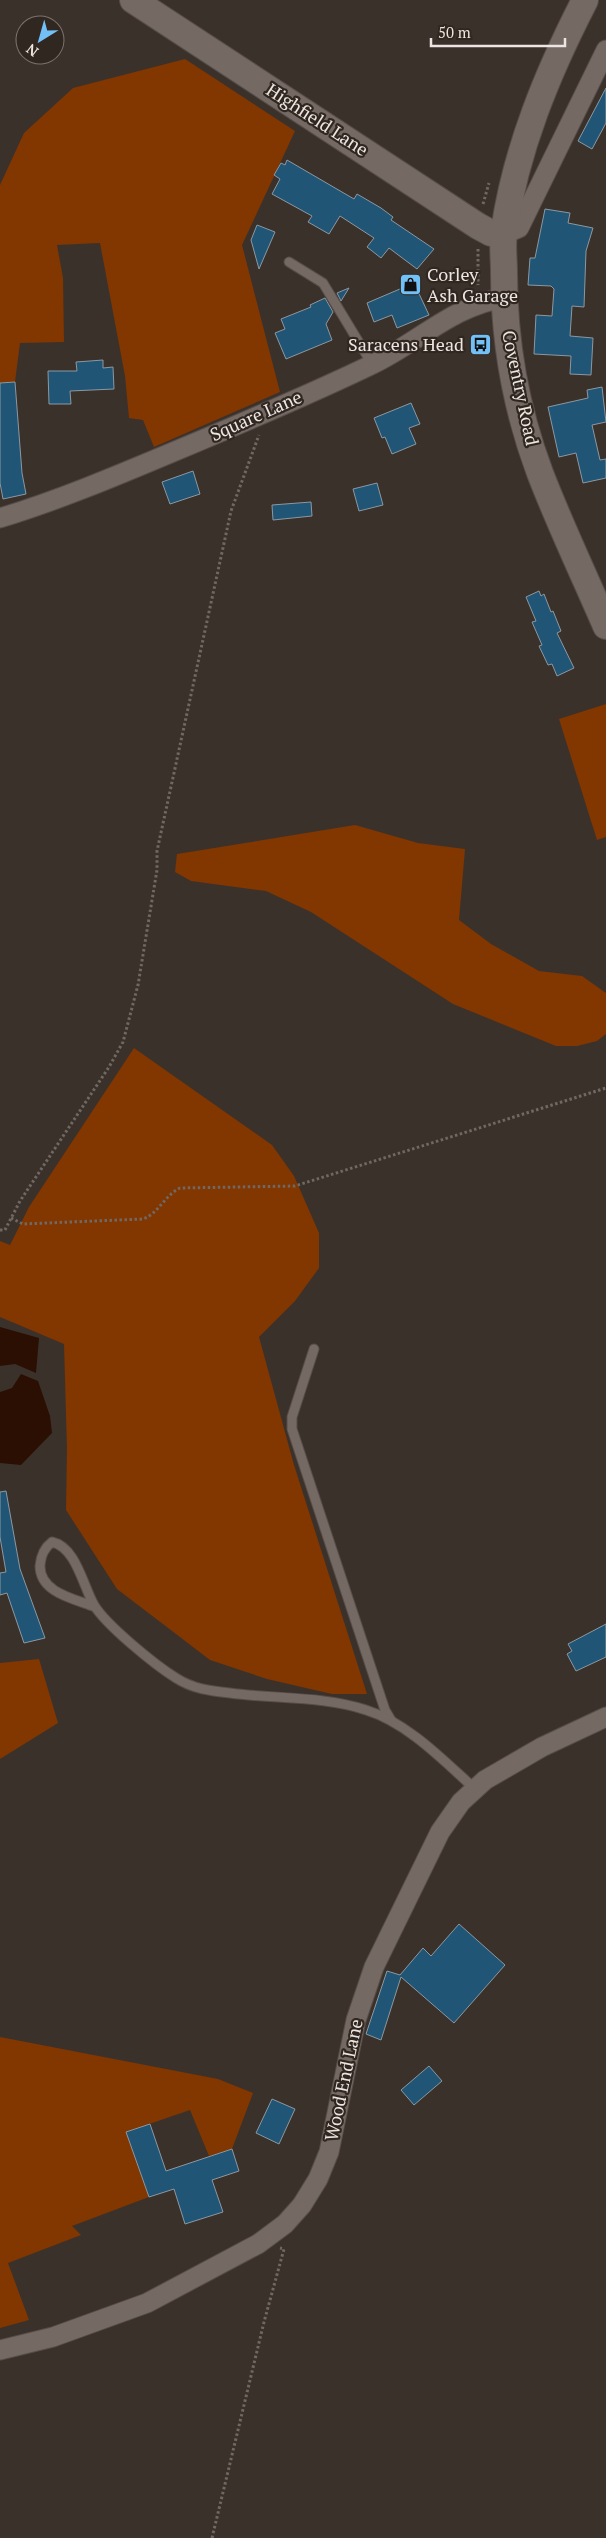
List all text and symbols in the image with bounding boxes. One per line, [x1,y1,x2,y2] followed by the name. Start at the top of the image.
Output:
[15,15,65,65] north arrow
[431,15,565,47] scale bar
[438,22,471,42] text: 50 m
[22,40,42,62] text: N
[262,77,373,161] street label: Highfield Lane
[427,262,518,307] place label: Corley Ash Garage
[399,273,423,297] shop icon: Corley Ash Garage
[497,328,545,447] street label: Coventry Road
[348,332,464,356] place label: Saracens Head
[468,333,492,357] bus stop icon: Saracens Head
[206,384,305,446] street label: Square Lane
[318,2017,368,2143] street label: Wood End Lane

